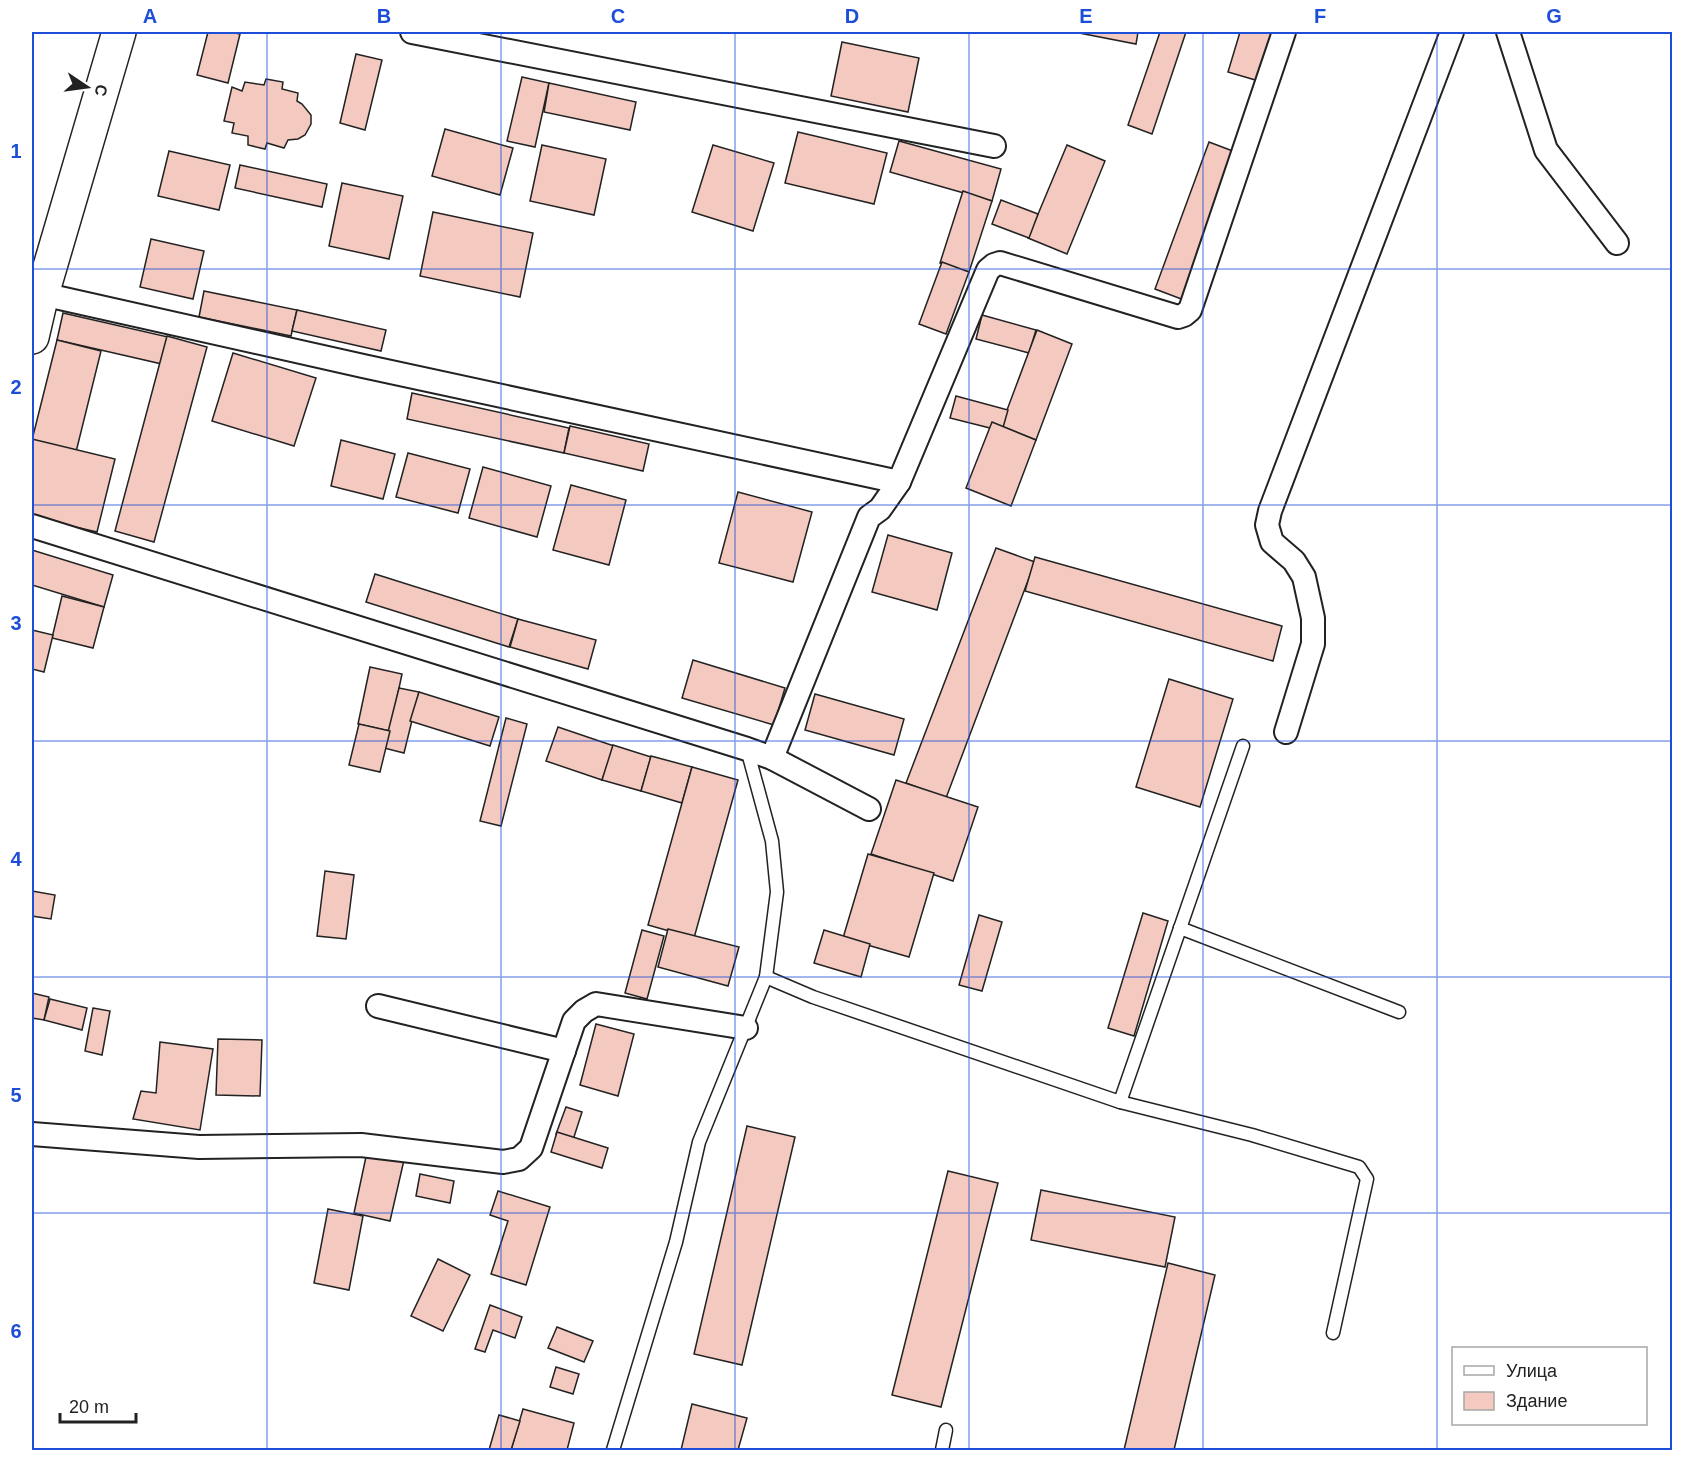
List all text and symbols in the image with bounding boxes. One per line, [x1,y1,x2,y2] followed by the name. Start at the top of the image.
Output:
[143,5,157,27] text: A
[377,5,391,27] text: B
[611,5,625,27] text: C
[845,5,859,27] text: D
[1079,5,1093,27] text: E
[1314,5,1326,27] text: F
[1546,5,1562,27] text: G
[57,57,117,117] north arrow
[91,83,111,98] text: С
[10,140,22,162] text: 1
[10,376,22,398] text: 2
[10,612,22,634] text: 3
[10,848,22,870] text: 4
[10,1084,22,1106] text: 5
[10,1320,22,1342] text: 6
[1452,1347,1647,1425] legend
[1506,1361,1558,1381] text: Улица
[60,1386,136,1424] scale bar
[1506,1391,1567,1411] text: Здание
[69,1397,109,1417] text: 20 m

